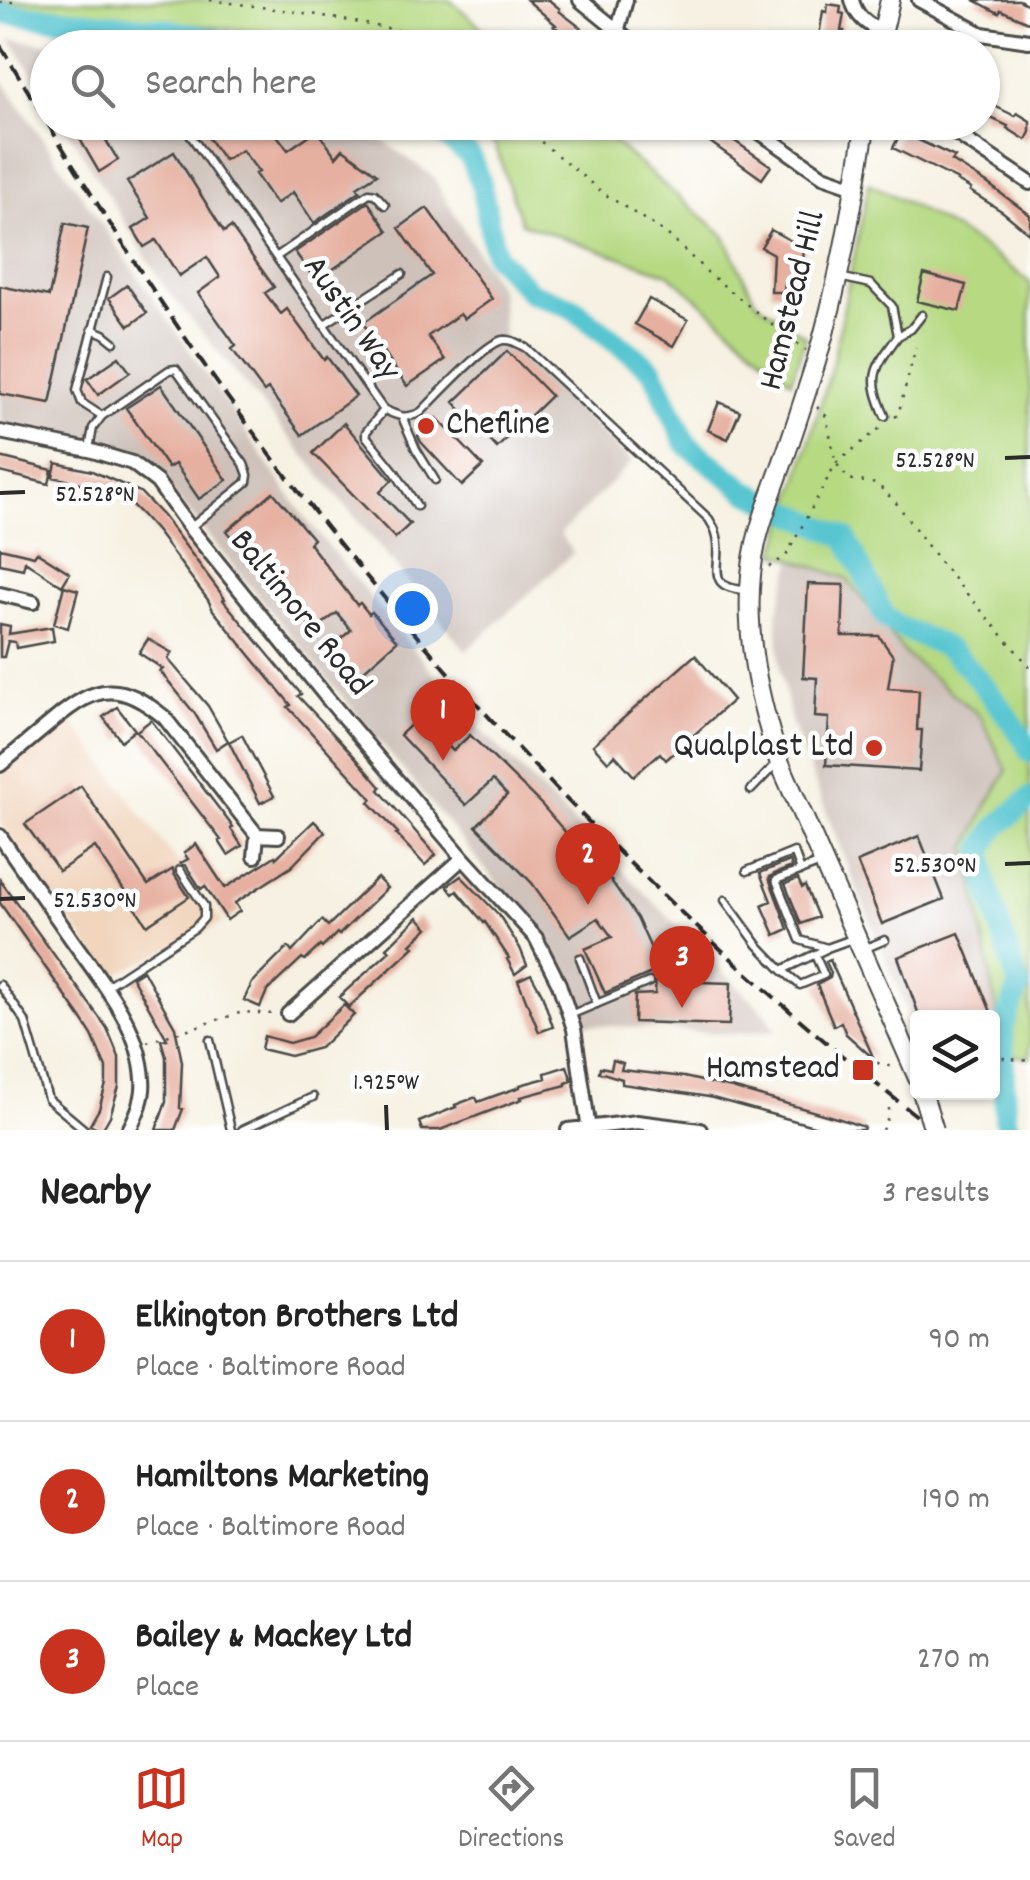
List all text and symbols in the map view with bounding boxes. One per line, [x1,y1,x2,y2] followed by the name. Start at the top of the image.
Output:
[30,30,1000,140] search box
[65,58,120,113] icon: search
[145,58,317,113] text: Search here
[748,206,840,396] street label: Hamstead Hill
[288,246,412,393] street label: Austin Way
[446,401,550,451] place label: Chefline
[415,415,437,437] marker: Chefline
[895,444,975,480] text: 52.528°N
[55,478,135,514] text: 52.528°N
[216,520,382,708] street label: Baltimore Road
[387,583,438,634] your location
[410,678,476,761] pin: 1
[674,723,854,773] place label: Qualplast Ltd
[863,737,885,759] marker: Qualplast Ltd
[556,822,620,905] pin: 2
[893,849,977,885] text: 52.530°N
[53,884,137,920] text: 52.530°N
[650,926,714,1008] pin: 3
[910,1010,1000,1100] map controls
[910,1010,1000,1100] button: layers
[706,1045,840,1095] place label: Hamstead
[850,1057,876,1083] marker: Hamstead
[353,1066,420,1102] text: 1.925°W
[40,1165,150,1225] text: Nearby
[882,1172,990,1218] text: 3 results
[135,1291,459,1346] text: Elkington Brothers Ltd
[69,1318,76,1364] text: 1
[929,1318,990,1364] text: 90 m
[135,1346,406,1392] text: Place · Baltimore Road
[135,1451,429,1506] text: Hamiltons Marketing
[66,1478,79,1524] text: 2
[922,1478,990,1524] text: 190 m
[135,1506,406,1552] text: Place · Baltimore Road
[135,1611,412,1666] text: Bailey & Mackey Ltd
[65,1638,80,1684] text: 3
[917,1638,990,1684] text: 270 m
[135,1666,199,1712] text: Place
[134,1761,189,1861] tab: Map
[458,1761,564,1861] tab: Directions
[833,1761,896,1861] tab: Saved

